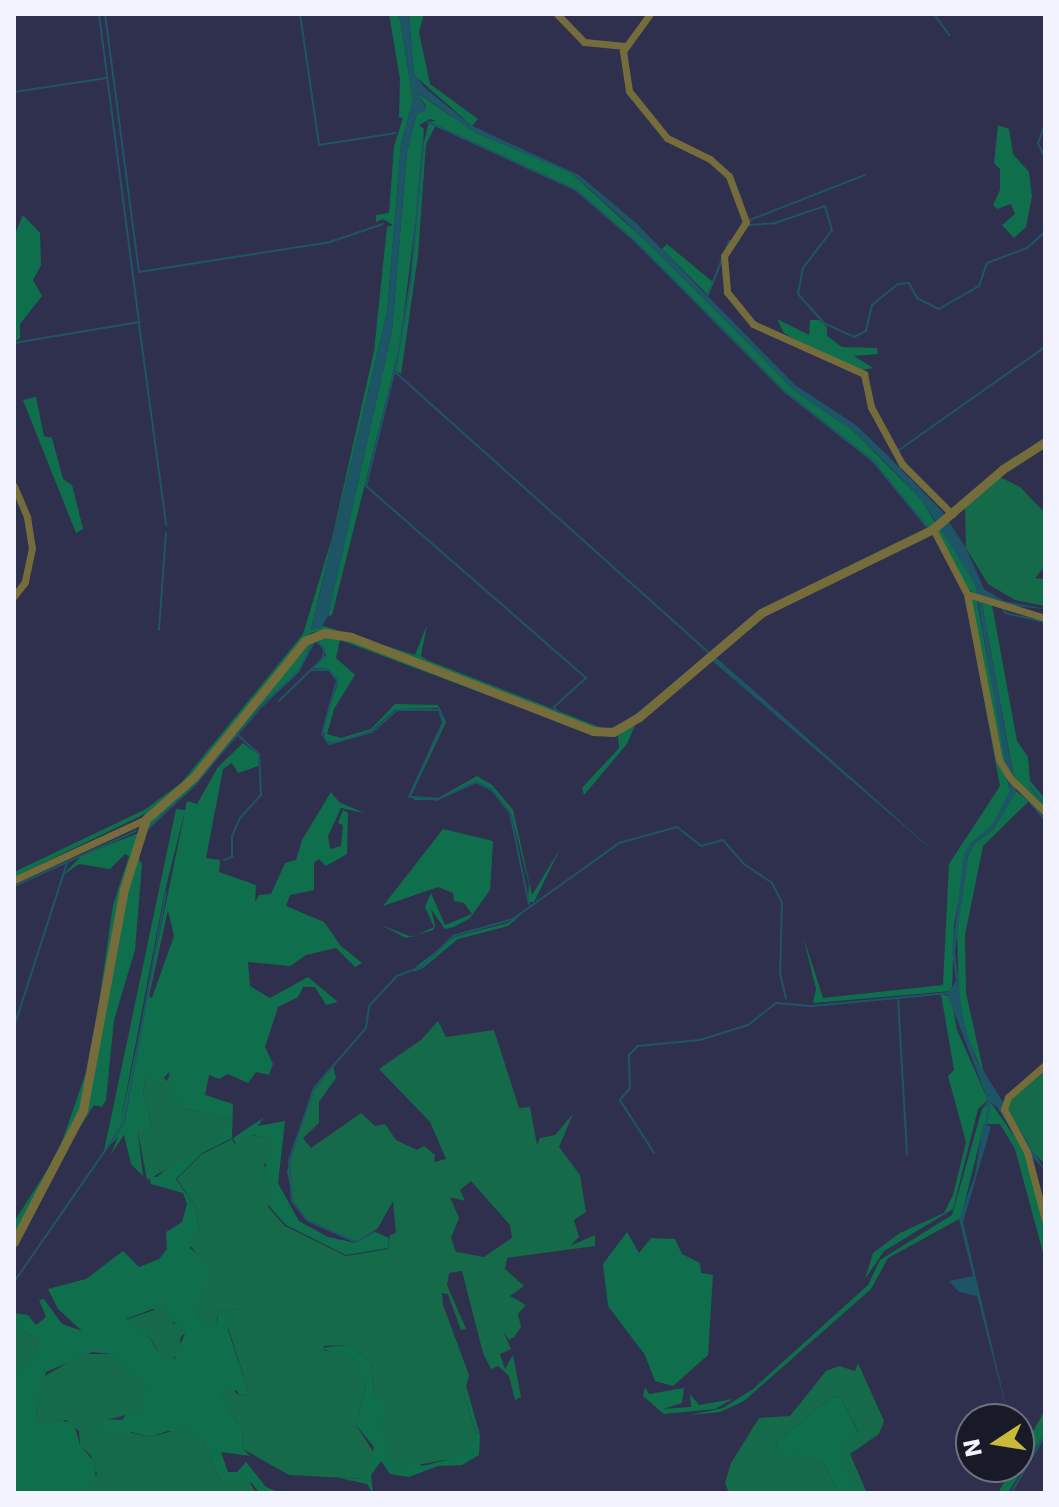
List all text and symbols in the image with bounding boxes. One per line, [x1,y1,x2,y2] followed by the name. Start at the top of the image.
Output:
[955,1403,1035,1483] north arrow
[959,1436,987,1459] text: N

